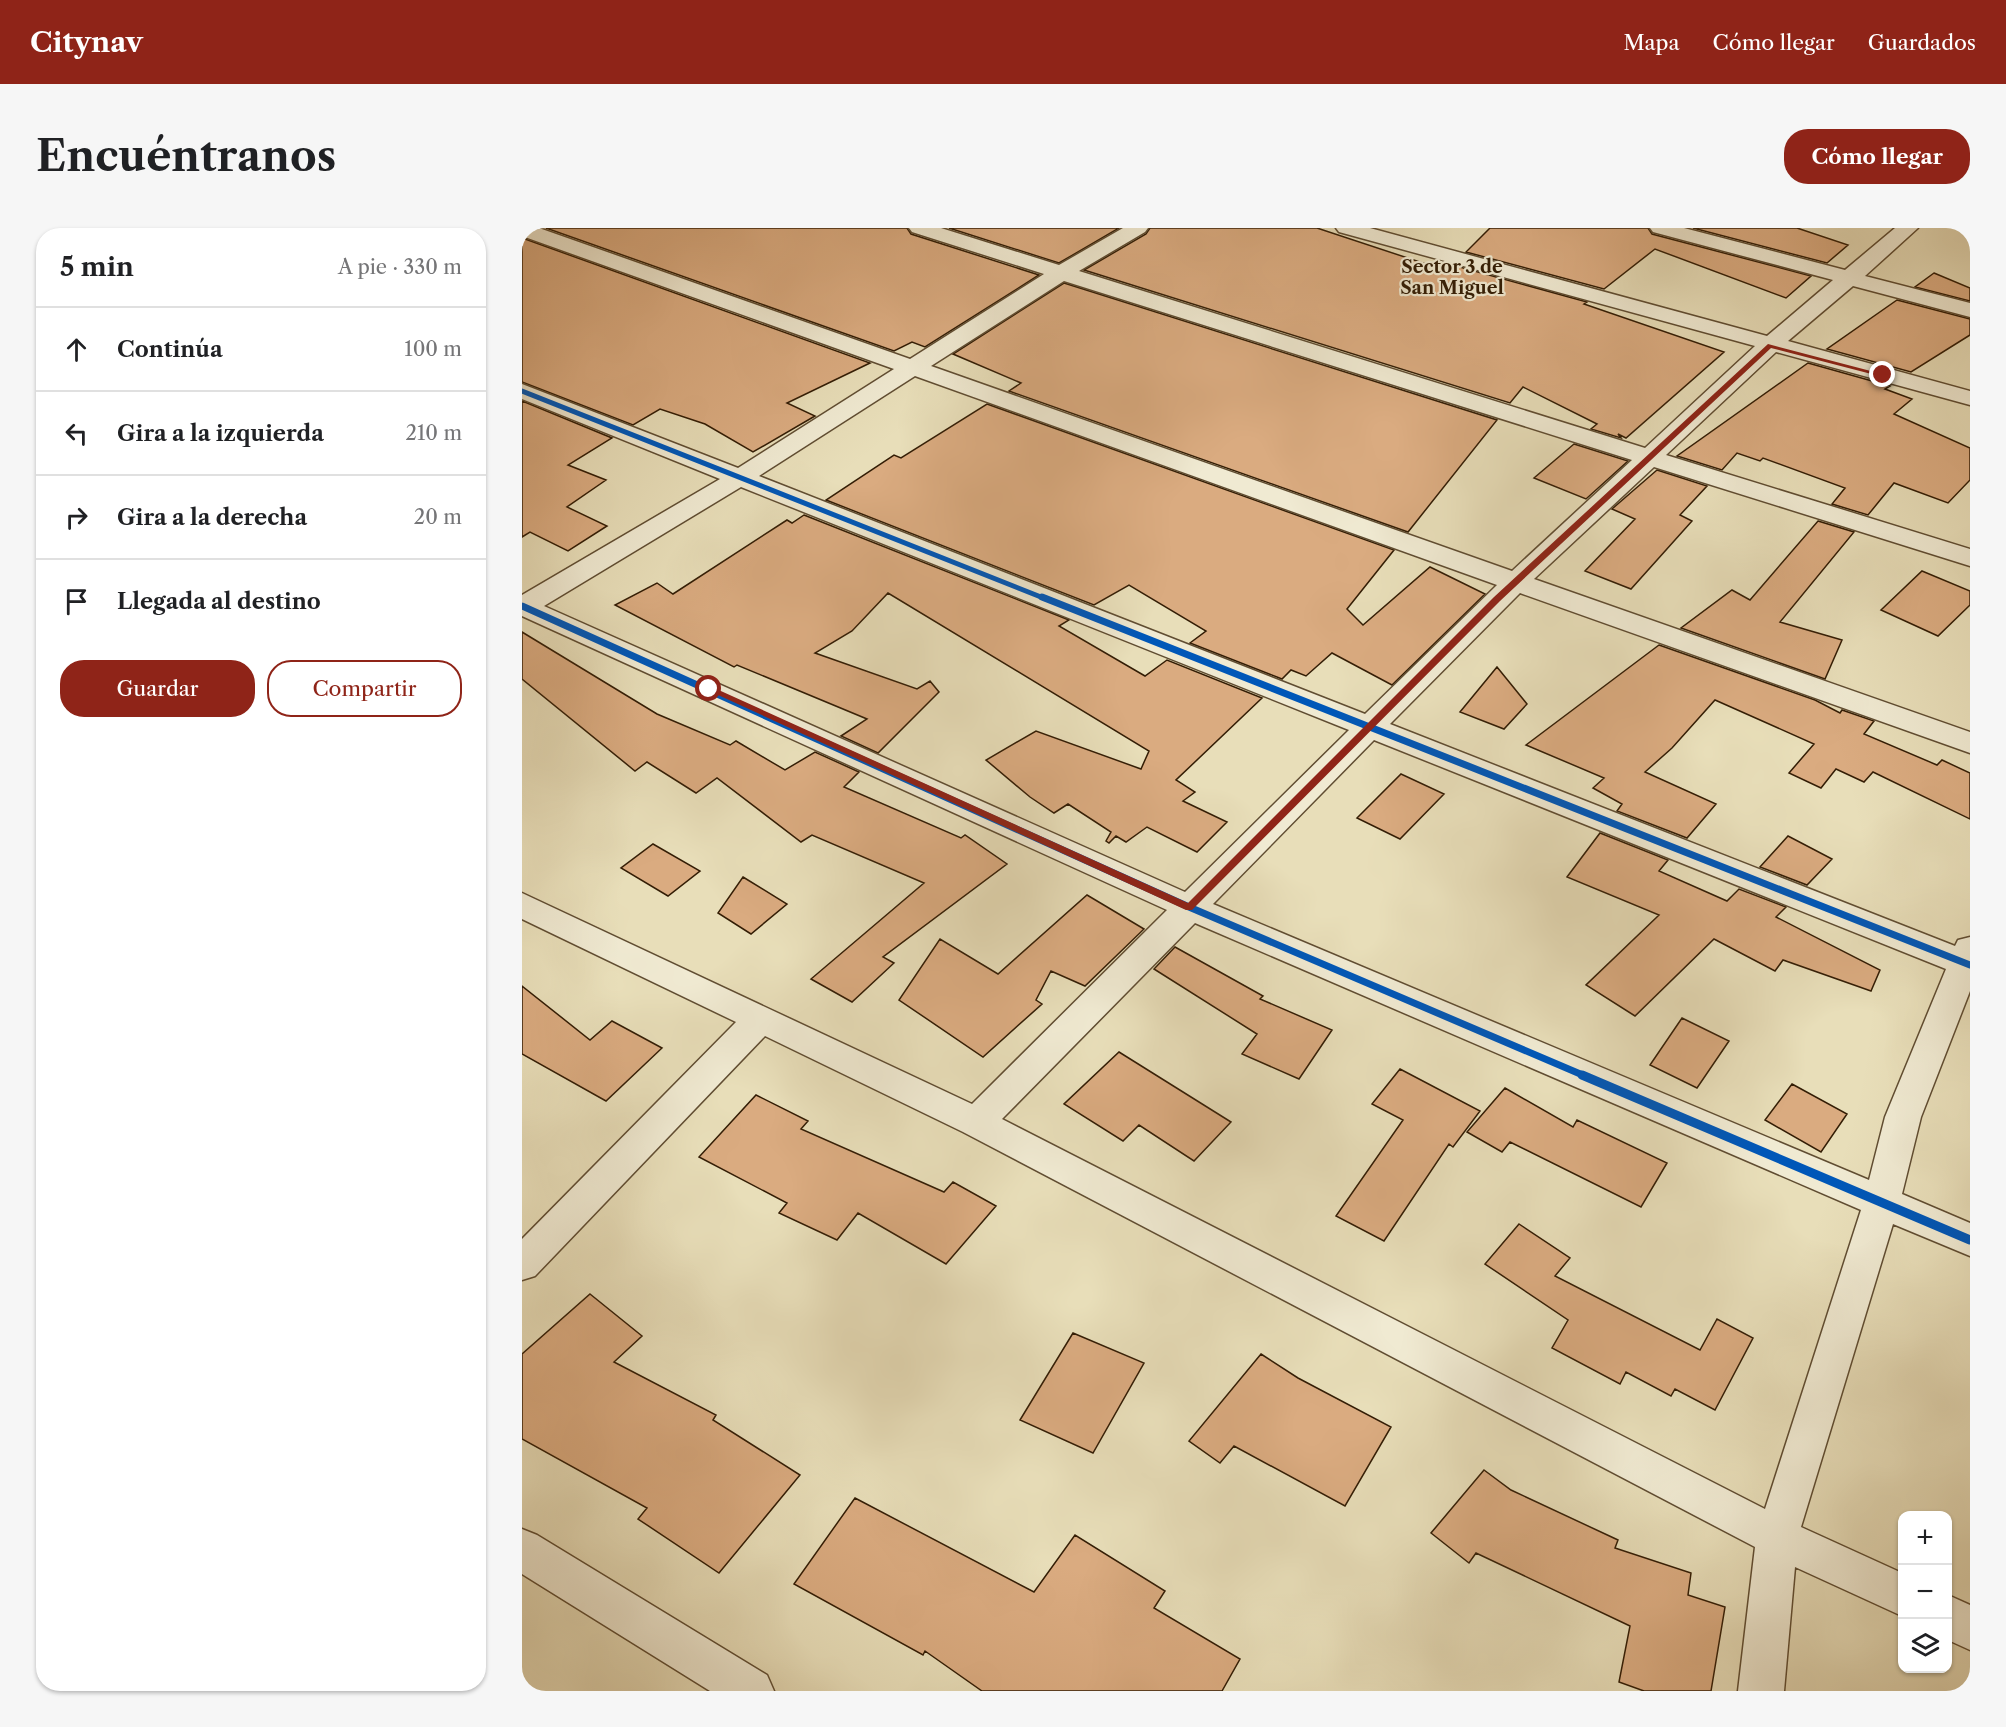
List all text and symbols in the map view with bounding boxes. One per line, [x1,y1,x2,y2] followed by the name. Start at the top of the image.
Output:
[30,25,143,59] text: Citynav
[1623,30,1680,55] text: Mapa
[1713,30,1835,55] text: Cómo llegar
[1868,30,1976,55] text: Guardados
[1784,129,1970,184] button: Cómo llegar
[36,130,336,182] text: Encuéntranos
[60,251,134,283] text: 5 min
[338,255,462,279] text: A pie · 330 m
[1400,256,1504,299] district label: Sector 3 de San Miguel
[60,333,93,366] icon: ahead
[117,336,223,363] text: Continúa
[404,337,462,361] text: 100 m
[1869,361,1895,387] route end
[60,417,93,450] icon: left
[117,420,324,447] text: Gira a la izquierda
[405,421,462,445] text: 210 m
[60,501,93,534] icon: right
[117,504,307,531] text: Gira a la derecha
[414,505,462,529] text: 20 m
[60,585,93,618] icon: arrive
[117,588,321,615] text: Llegada al destino
[60,660,255,717] button: Guardar
[267,660,462,717] button: Compartir
[695,675,721,701] route start
[1898,1511,1952,1673] map controls
[1898,1511,1952,1565] button: +
[1898,1565,1952,1619] button: −
[1898,1619,1952,1673] button: layers

